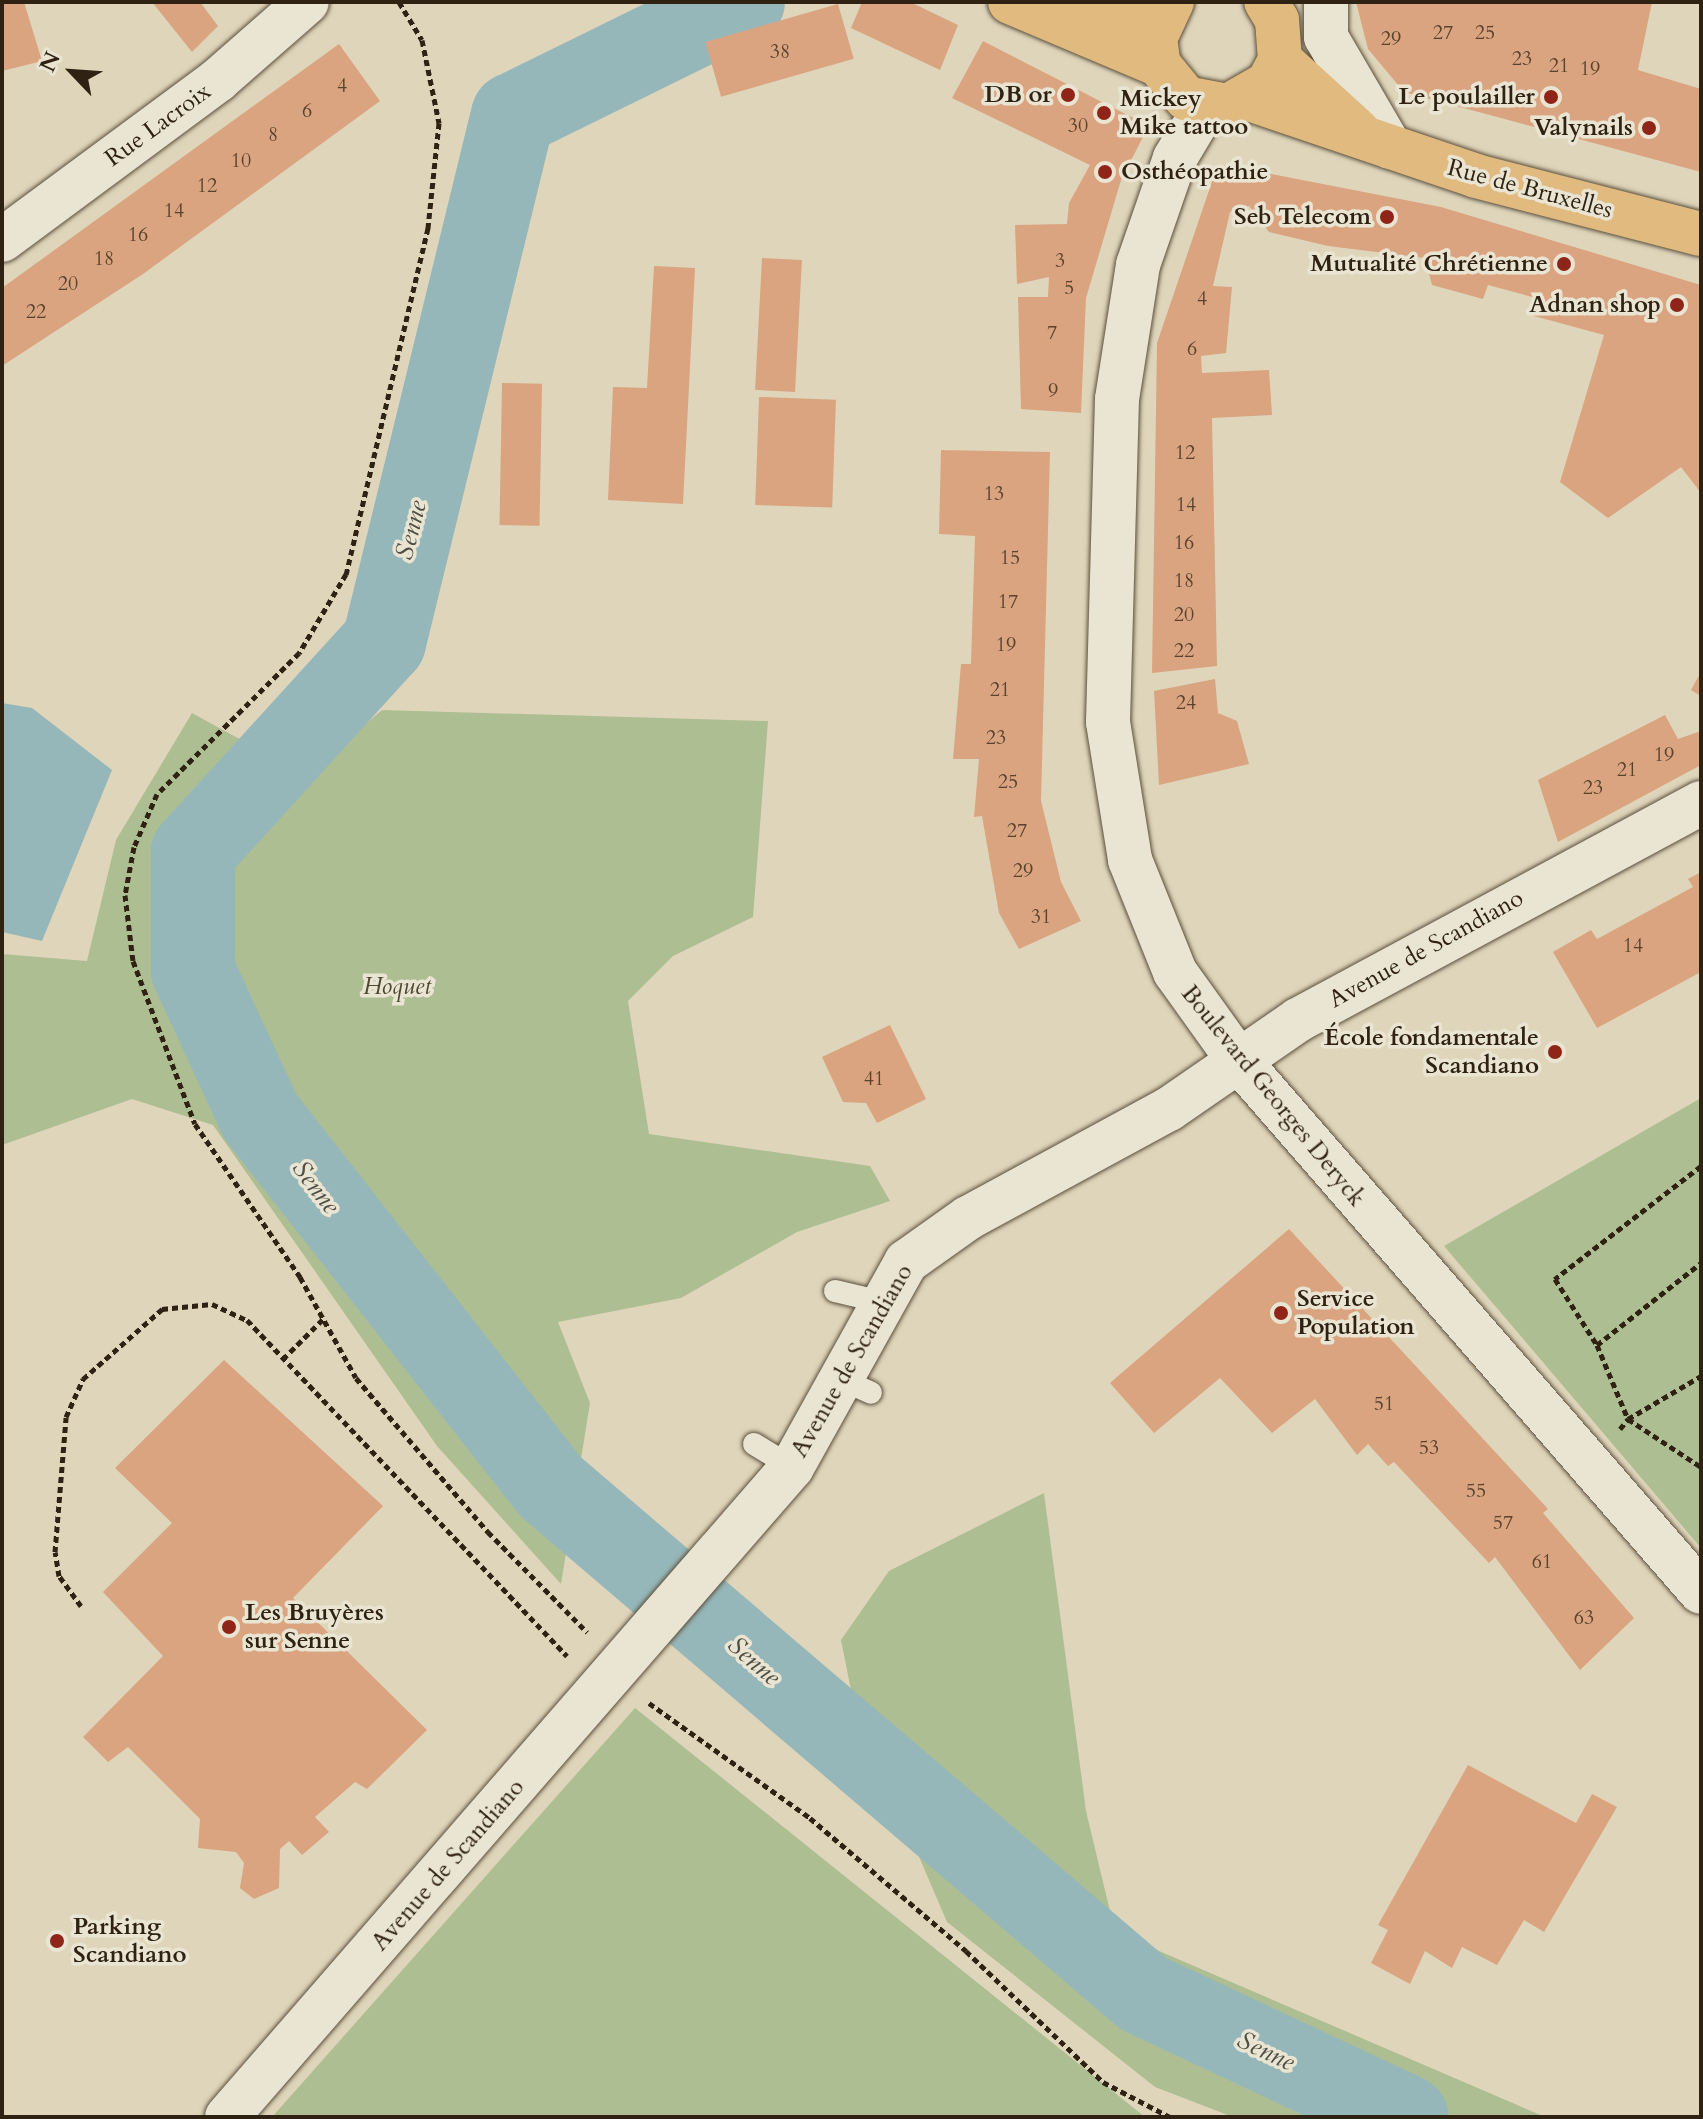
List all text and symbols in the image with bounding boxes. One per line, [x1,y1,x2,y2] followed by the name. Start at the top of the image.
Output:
[1433,20,1453,44] house number: 27
[1475,20,1495,44] house number: 25
[1381,26,1401,50] house number: 29
[32,32,112,112] north arrow
[770,39,790,63] house number: 38
[1512,46,1532,70] house number: 23
[33,47,68,77] text: N
[1549,53,1569,77] house number: 21
[1580,56,1600,80] house number: 19
[337,73,347,97] house number: 4
[100,77,216,173] street label: Rue Lacroix
[984,81,1052,109] place label: DB or
[1399,83,1535,111] place label: Le poulailler
[1120,85,1248,141] place label: Mickey Mike tattoo
[1059,86,1077,104] marker: DB or
[1542,88,1560,106] marker: Le poulailler
[302,98,312,122] house number: 6
[1095,104,1113,122] marker: Mickey Mike tattoo
[1068,113,1088,137] house number: 30
[1534,114,1633,142] place label: Valynails
[1640,119,1658,137] marker: Valynails
[268,122,278,146] house number: 8
[231,148,251,172] house number: 10
[1444,153,1616,225] street label: Rue de Bruxelles
[1121,158,1268,186] place label: Osthéopathie
[1096,163,1114,181] marker: Osthéopathie
[197,173,217,197] house number: 12
[164,198,184,222] house number: 14
[1234,203,1371,231] place label: Seb Telecom
[1378,208,1396,226] marker: Seb Telecom
[128,222,148,246] house number: 16
[94,246,114,270] house number: 18
[1055,248,1065,272] house number: 3
[1310,250,1548,278] place label: Mutualité Chrétienne
[1555,255,1573,273] marker: Mutualité Chrétienne
[58,271,78,295] house number: 20
[1064,275,1074,299] house number: 5
[1197,286,1207,310] house number: 4
[1529,291,1661,319] place label: Adnan shop
[1668,296,1686,314] marker: Adnan shop
[26,299,46,323] house number: 22
[1047,320,1057,344] house number: 7
[1187,336,1197,360] house number: 6
[1048,378,1058,402] house number: 9
[1175,440,1195,464] house number: 12
[984,481,1004,505] house number: 13
[1176,492,1196,516] house number: 14
[389,497,433,563] water label: Senne
[1174,530,1194,554] house number: 16
[1000,545,1020,569] house number: 15
[1174,568,1194,592] house number: 18
[998,589,1018,613] house number: 17
[1174,602,1194,626] house number: 20
[996,632,1016,656] house number: 19
[1174,638,1194,662] house number: 22
[990,677,1010,701] house number: 21
[1176,690,1196,714] house number: 24
[986,725,1006,749] house number: 23
[1654,742,1674,766] house number: 19
[1617,757,1637,781] house number: 21
[998,769,1018,793] house number: 25
[1583,775,1603,799] house number: 23
[1007,818,1027,842] house number: 27
[1013,858,1033,882] house number: 29
[1324,884,1528,1014] street label: Avenue de Scandiano
[1031,904,1051,928] house number: 31
[1623,933,1643,957] house number: 14
[363,973,431,1001] park label: Hoquet
[1175,980,1371,1212] street label: Boulevard Georges Deryck
[1324,1024,1539,1080] place label: École fondamentale Scandiano
[1546,1043,1564,1061] marker: École fondamentale Scandiano
[864,1066,884,1090] house number: 41
[285,1154,347,1220] water label: Senne
[785,1259,919,1463] street label: Avenue de Scandiano
[1297,1285,1415,1341] place label: Service Population
[1272,1304,1290,1322] marker: Service Population
[1374,1391,1394,1415] house number: 51
[1419,1435,1439,1459] house number: 53
[1466,1478,1486,1502] house number: 55
[1493,1510,1513,1534] house number: 57
[1532,1549,1552,1573] house number: 61
[245,1599,384,1655] place label: Les Bruyères sur Senne
[1574,1605,1594,1629] house number: 63
[220,1618,238,1636] marker: Les Bruyères sur Senne
[721,1630,787,1692] water label: Senne
[366,1773,530,1957] street label: Avenue de Scandiano
[73,1913,187,1969] place label: Parking Scandiano
[48,1932,66,1950] marker: Parking Scandiano
[1232,2024,1300,2078] water label: Senne

